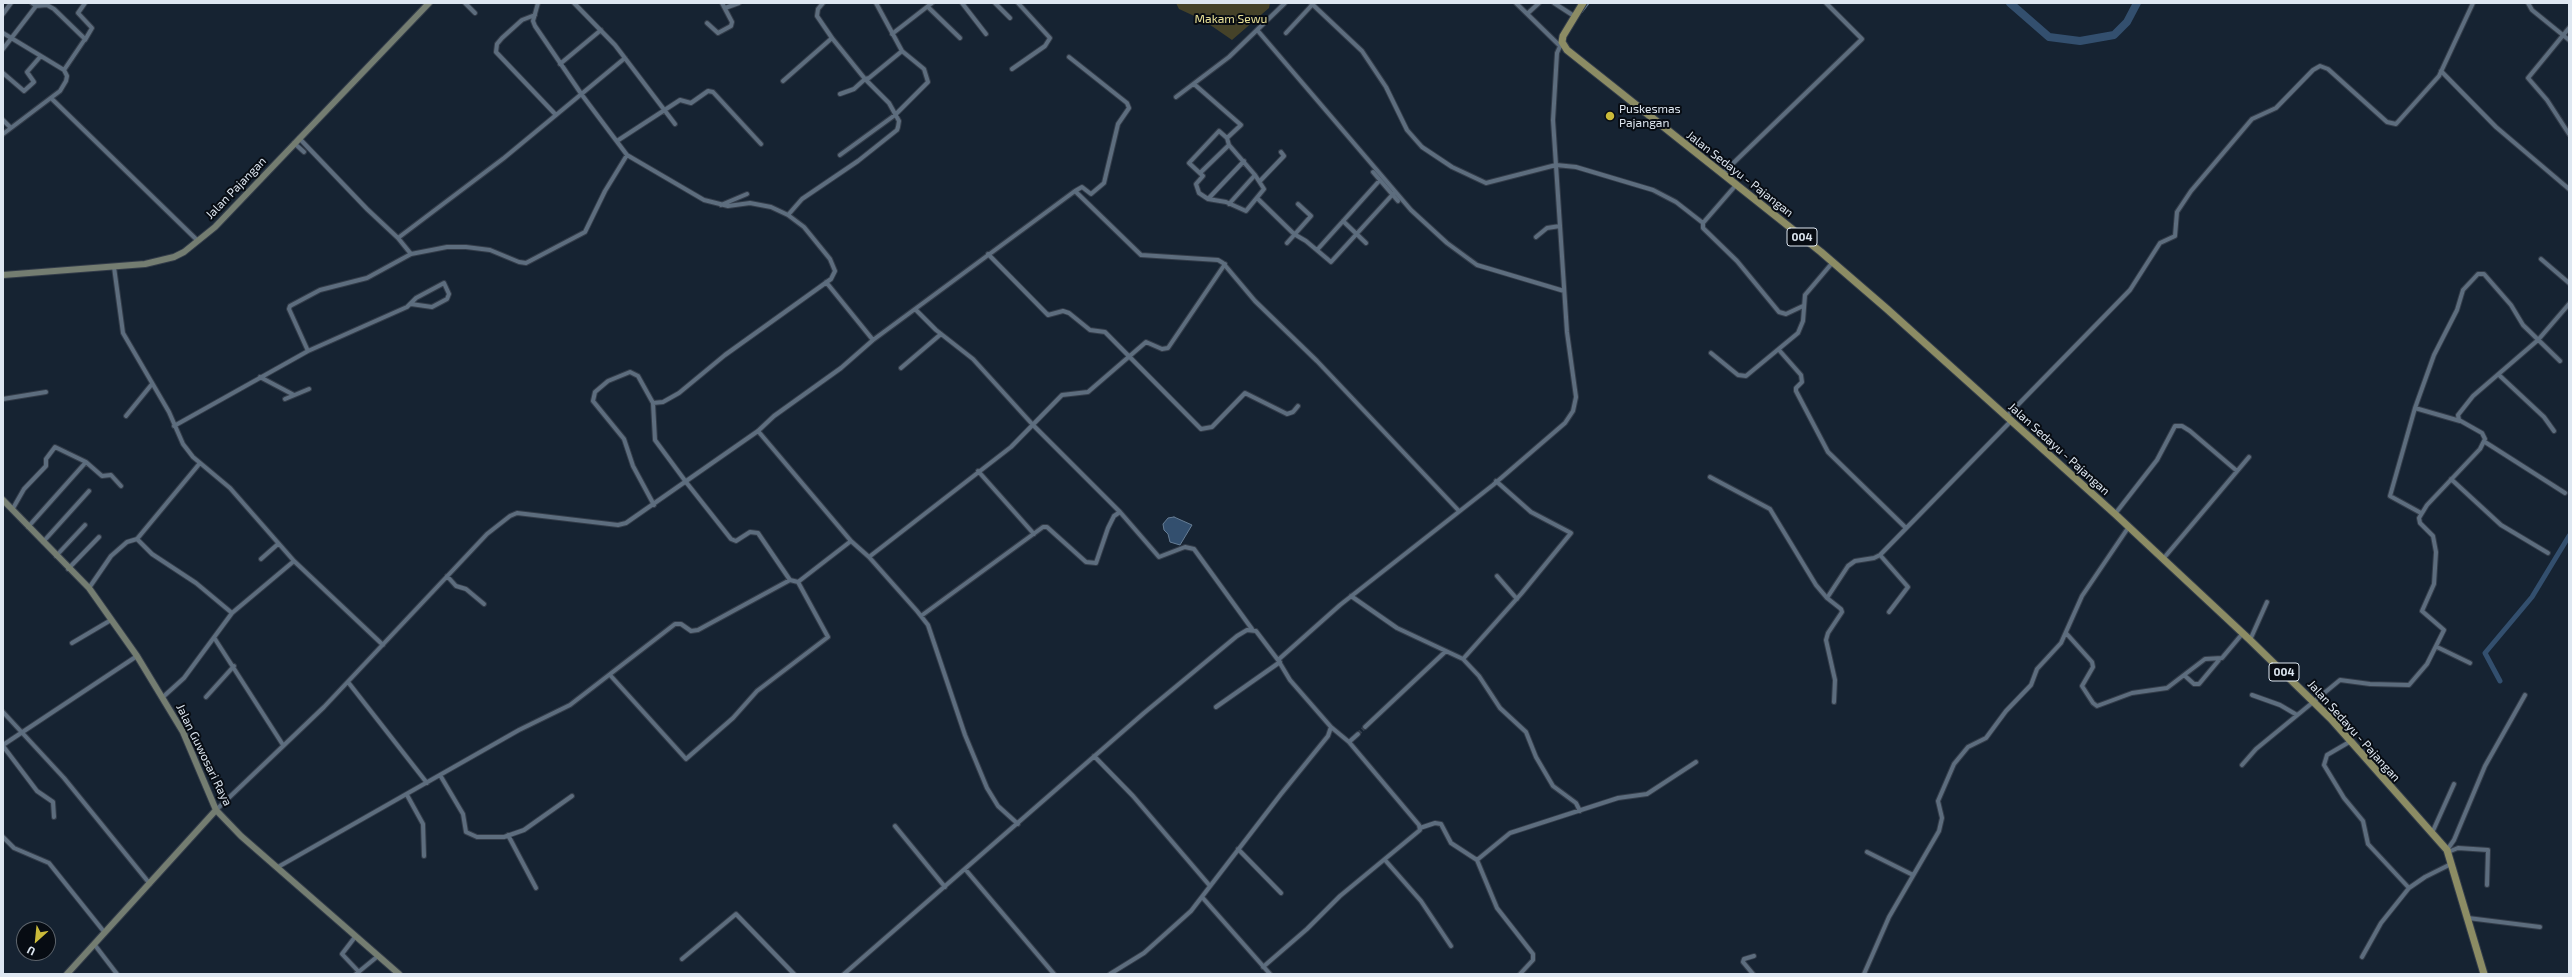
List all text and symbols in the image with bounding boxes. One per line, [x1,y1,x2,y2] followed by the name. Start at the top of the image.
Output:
[1195,12,1267,26] park label: Makam Sewu
[1619,102,1681,130] place label: Puskesmas Pajangan
[1604,110,1616,122] marker: Puskesmas Pajangan
[1684,128,1796,220] street label: Jalan Sedayu - Pajangan
[203,154,269,222] street label: Jalan Pajangan
[1787,228,1817,246] road number: 004
[2005,400,2113,498] street label: Jalan Sedayu - Pajangan
[2269,663,2299,681] road number: 004
[2305,677,2403,785] street label: Jalan Sedayu - Pajangan
[173,702,235,808] street label: Jalan Guwosari Raya
[16,921,56,961] north arrow
[24,944,37,959] text: U

